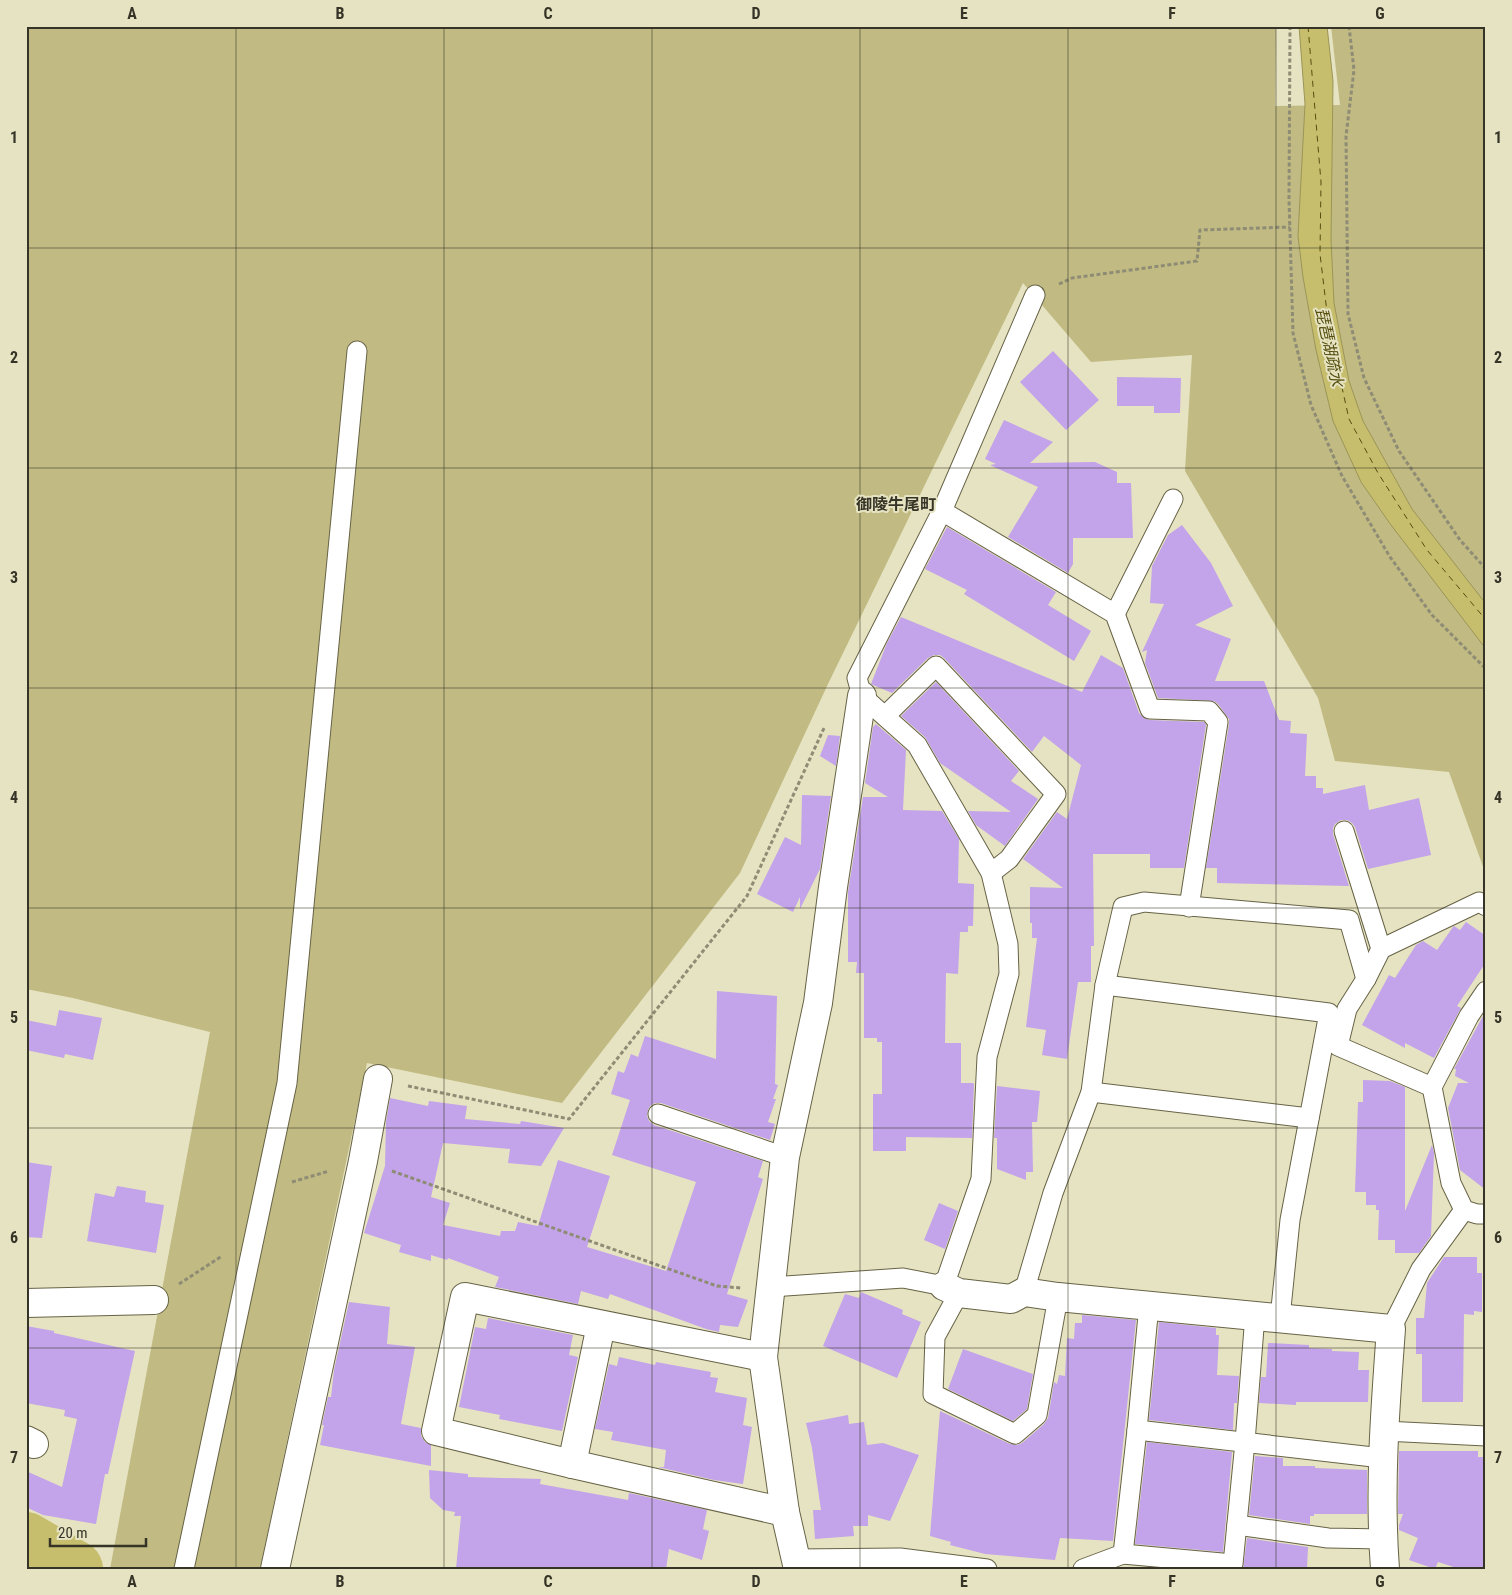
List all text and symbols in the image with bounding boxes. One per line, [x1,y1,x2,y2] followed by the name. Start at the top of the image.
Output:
[127,4,137,23] text: A
[336,4,345,23] text: B
[543,4,553,23] text: C
[751,4,761,23] text: D
[960,4,968,23] text: E
[1168,4,1176,23] text: F
[1375,4,1385,23] text: G
[10,128,18,147] text: 1
[1494,128,1502,147] text: 1
[1312,306,1348,390] water label: 琵琶湖疏水
[10,348,18,367] text: 2
[1494,348,1502,367] text: 2
[856,495,936,514] district label: 御陵牛尾町
[10,568,18,587] text: 3
[1494,568,1502,587] text: 3
[10,788,18,807] text: 4
[1494,788,1502,807] text: 4
[10,1008,18,1027] text: 5
[1494,1008,1502,1027] text: 5
[10,1228,18,1247] text: 6
[1494,1228,1502,1247] text: 6
[10,1448,18,1467] text: 7
[1494,1448,1502,1467] text: 7
[50,1515,146,1547] scale bar
[58,1524,88,1542] text: 20 m
[127,1572,137,1591] text: A
[336,1572,345,1591] text: B
[543,1572,553,1591] text: C
[751,1572,761,1591] text: D
[960,1572,968,1591] text: E
[1168,1572,1176,1591] text: F
[1375,1572,1385,1591] text: G

